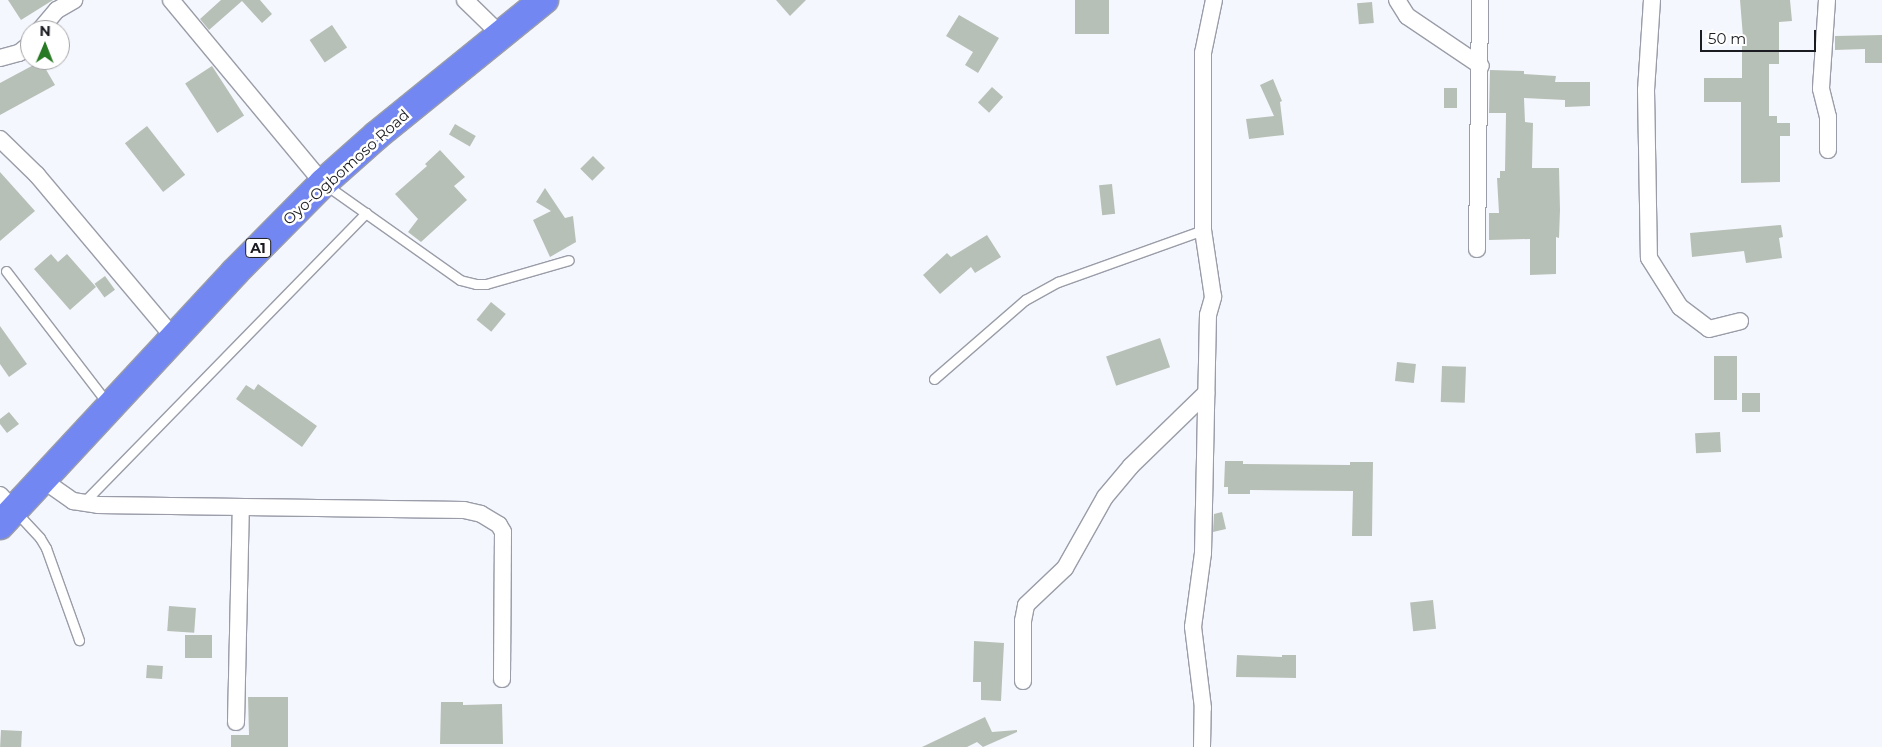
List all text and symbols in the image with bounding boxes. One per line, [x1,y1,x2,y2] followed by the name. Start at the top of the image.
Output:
[20,20,70,70] north arrow
[1702,20,1818,52] scale bar
[39,22,51,40] text: N
[1708,29,1746,48] text: 50 m
[279,106,413,228] street label: Oyo-Ogbomoso Road
[244,237,272,260] road number: A1

